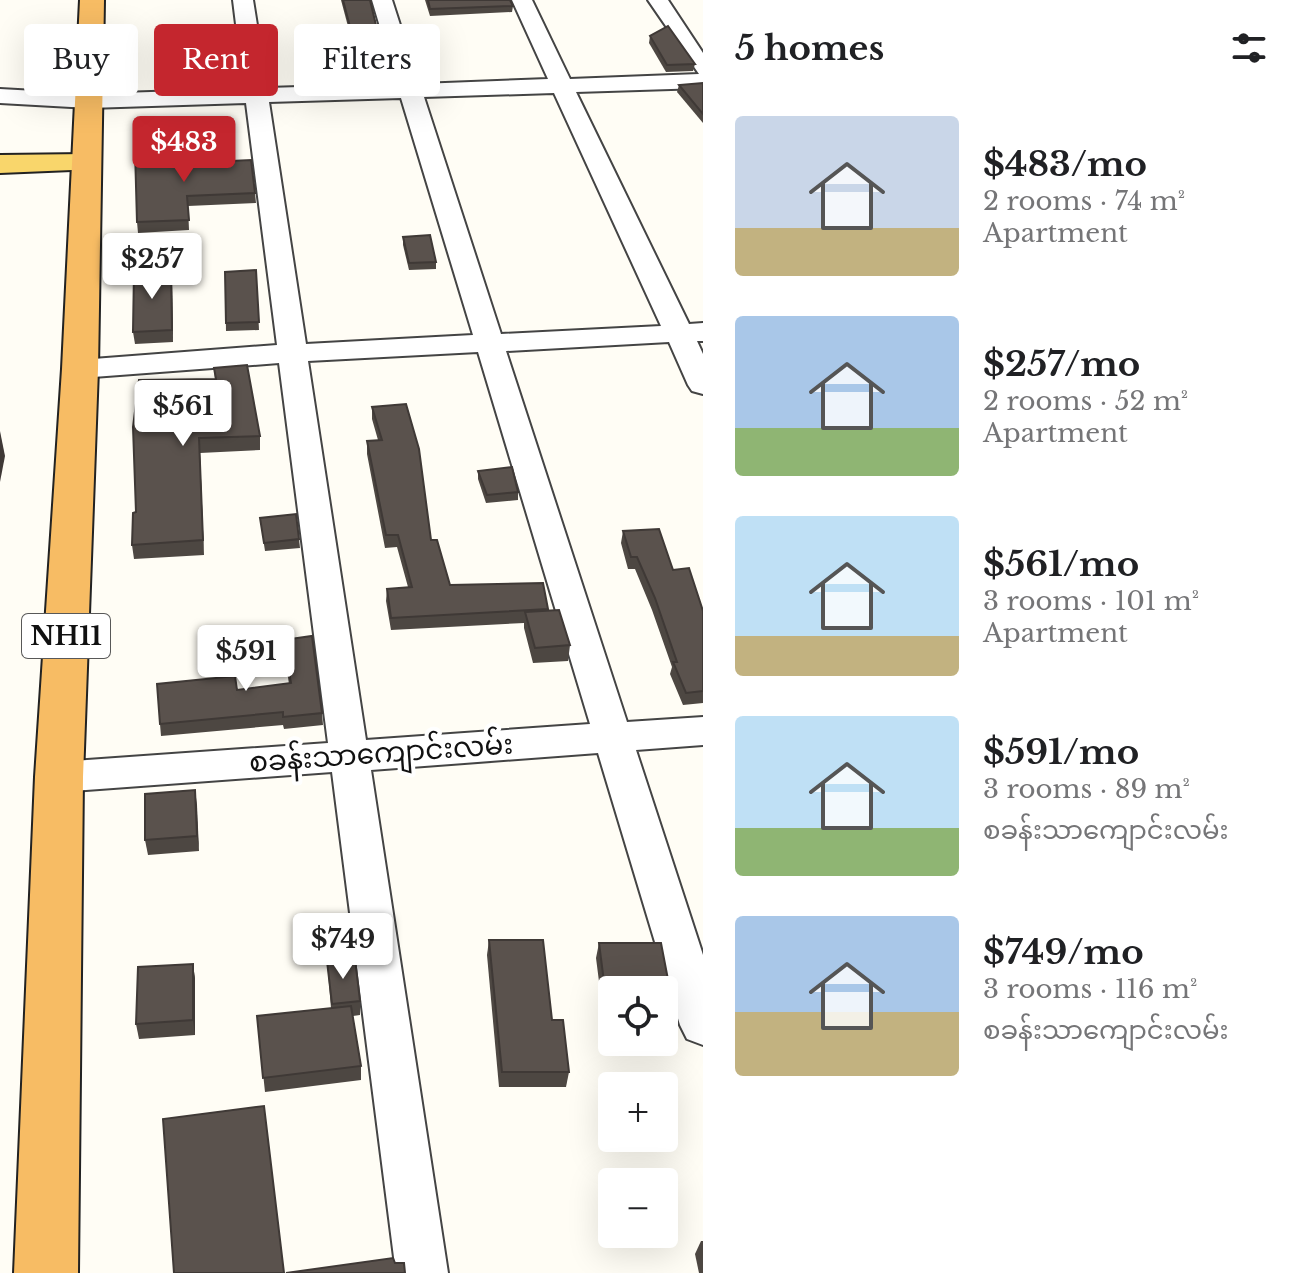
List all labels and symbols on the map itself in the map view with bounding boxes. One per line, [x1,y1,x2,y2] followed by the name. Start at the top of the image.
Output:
[137,116,231,184] pin: $483
[105,233,199,301] pin: $257
[136,380,230,448] pin: $561
[22,614,110,658] road number: NH11
[199,625,293,693] pin: $591
[248,725,514,785] street label: စခန်းသာကျောင်းလမ်း
[296,913,390,981] pin: $749

